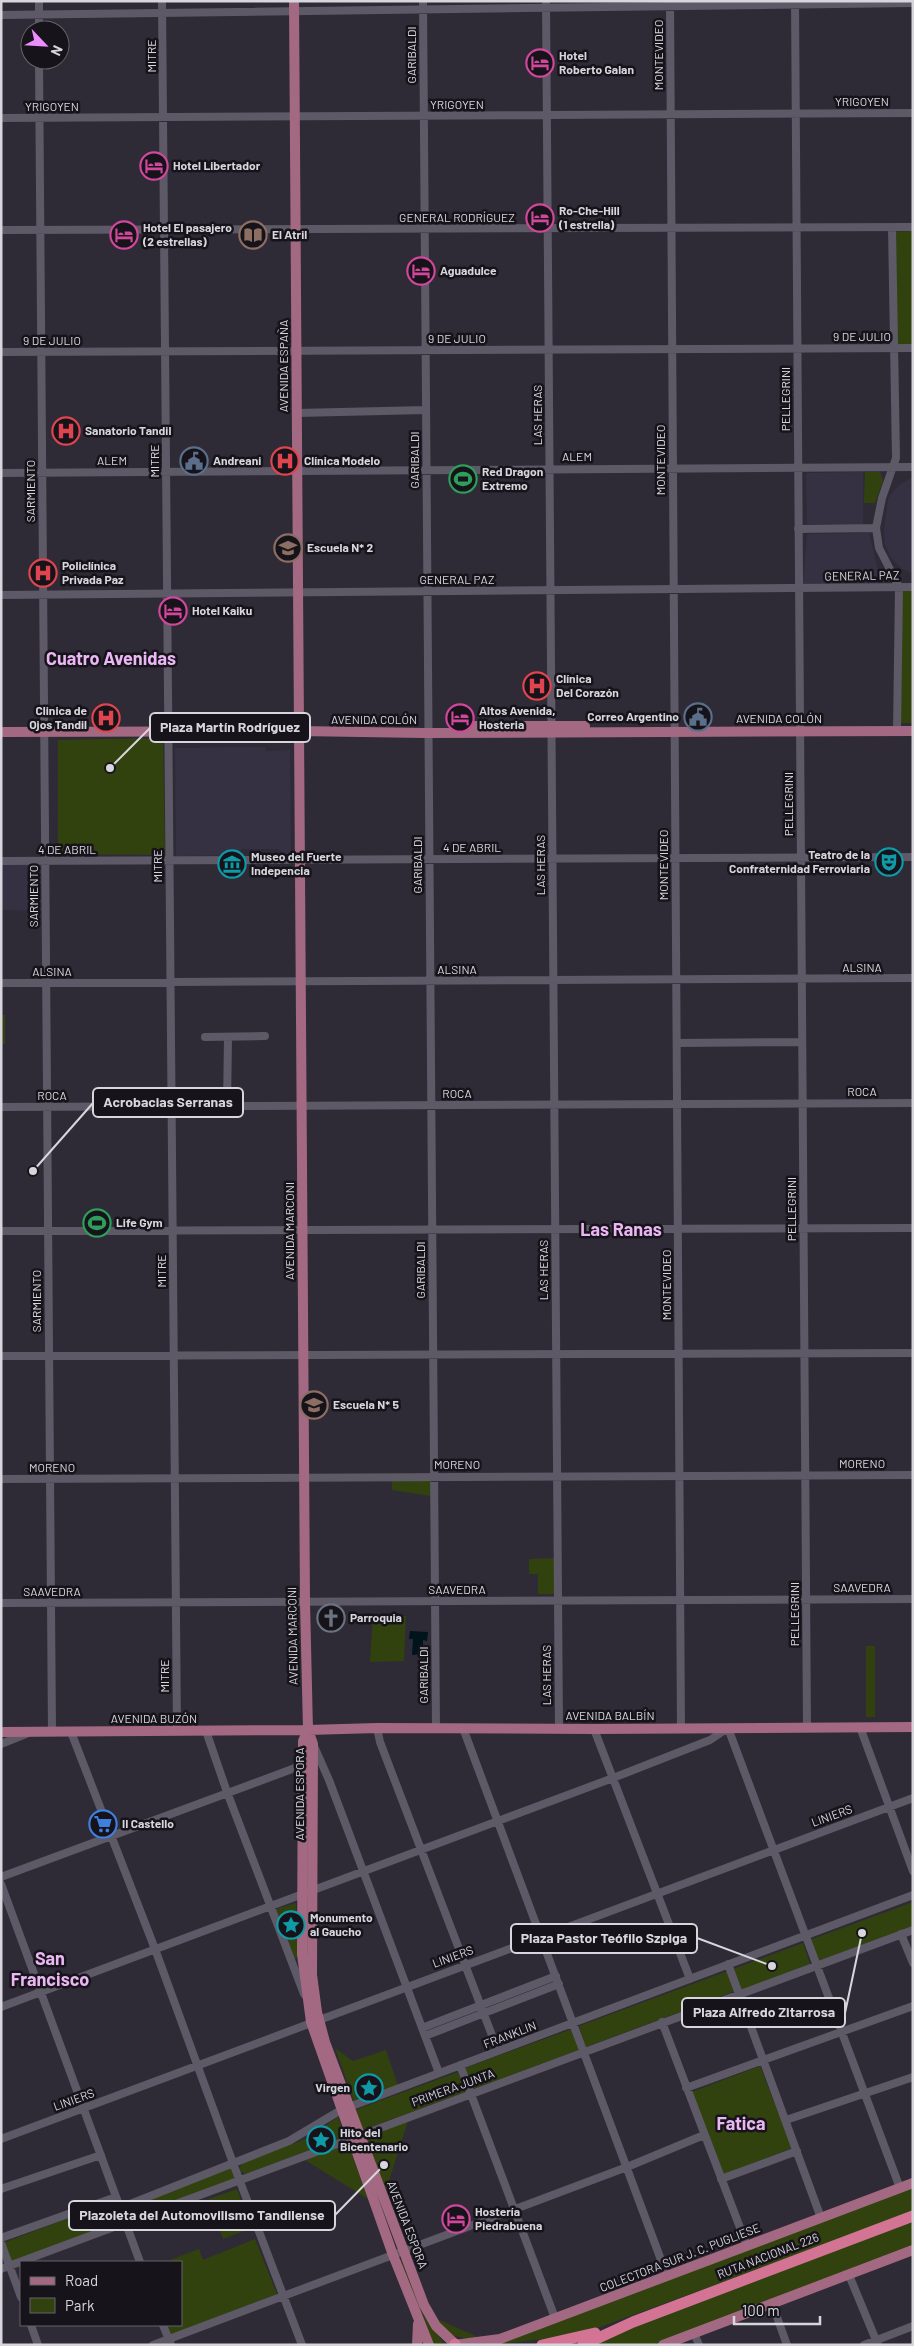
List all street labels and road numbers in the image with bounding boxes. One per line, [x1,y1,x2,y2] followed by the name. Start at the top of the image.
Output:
[651,20,665,90] street label: MONTEVIDEO
[404,27,418,83] street label: GARIBALDI
[144,39,158,73] street label: MITRE
[835,94,889,108] street label: YRIGOYEN
[430,97,484,111] street label: YRIGOYEN
[25,99,79,113] street label: YRIGOYEN
[399,210,515,224] street label: GENERAL RODRÍGUEZ
[276,320,290,412] street label: AVENIDA ESPAÑA
[833,329,891,343] street label: 9 DE JULIO
[428,331,486,345] street label: 9 DE JULIO
[23,333,81,347] street label: 9 DE JULIO
[778,367,792,431] street label: PELLEGRINI
[530,385,544,445] street label: LAS HERAS
[653,425,667,495] street label: MONTEVIDEO
[407,432,421,488] street label: GARIBALDI
[147,444,161,478] street label: MITRE
[562,449,592,463] street label: ALEM
[97,453,127,467] street label: ALEM
[23,460,37,522] street label: SARMIENTO
[824,567,900,583] street label: GENERAL PAZ
[419,572,495,586] street label: GENERAL PAZ
[736,711,822,725] street label: AVENIDA COLÓN
[331,712,417,726] street label: AVENIDA COLÓN
[781,772,795,836] street label: PELLEGRINI
[656,830,670,900] street label: MONTEVIDEO
[533,835,547,895] street label: LAS HERAS
[410,837,424,893] street label: GARIBALDI
[443,840,501,854] street label: 4 DE ABRIL
[38,842,96,856] street label: 4 DE ABRIL
[150,849,164,883] street label: MITRE
[26,865,40,927] street label: SARMIENTO
[842,960,882,974] street label: ALSINA
[437,962,477,976] street label: ALSINA
[32,964,72,978] street label: ALSINA
[847,1084,877,1098] street label: ROCA
[442,1086,472,1100] street label: ROCA
[37,1088,67,1102] street label: ROCA
[784,1177,798,1241] street label: PELLEGRINI
[282,1182,296,1280] street label: AVENIDA MARCONI
[536,1240,550,1300] street label: LAS HERAS
[413,1242,427,1298] street label: GARIBALDI
[659,1250,673,1320] street label: MONTEVIDEO
[154,1254,168,1288] street label: MITRE
[29,1270,43,1332] street label: SARMIENTO
[839,1456,885,1470] street label: MORENO
[434,1457,480,1471] street label: MORENO
[29,1460,75,1474] street label: MORENO
[833,1580,891,1594] street label: SAAVEDRA
[428,1582,486,1596] street label: SAAVEDRA
[787,1582,801,1646] street label: PELLEGRINI
[23,1584,81,1598] street label: SAAVEDRA
[284,1587,300,1685] street label: AVENIDA MARCONI
[539,1645,553,1705] street label: LAS HERAS
[416,1647,430,1703] street label: GARIBALDI
[157,1659,171,1693] street label: MITRE
[565,1708,655,1722] street label: AVENIDA BALBÍN
[111,1711,197,1725] street label: AVENIDA BUZÓN
[292,1748,306,1840] street label: AVENIDA ESPORA
[809,1801,854,1829] street label: LINIERS
[430,1942,475,1970] street label: LINIERS
[481,2018,538,2051] street label: FRANKLIN
[409,2066,496,2109] street label: PRIMERA JUNTA
[51,2085,96,2113] street label: LINIERS
[385,2179,431,2270] street label: AVENIDA ESPORA
[597,2220,762,2294] street label: COLECTORA SUR J. C. PUGLIESE
[715,2229,820,2281] street label: RUTA NACIONAL 226

